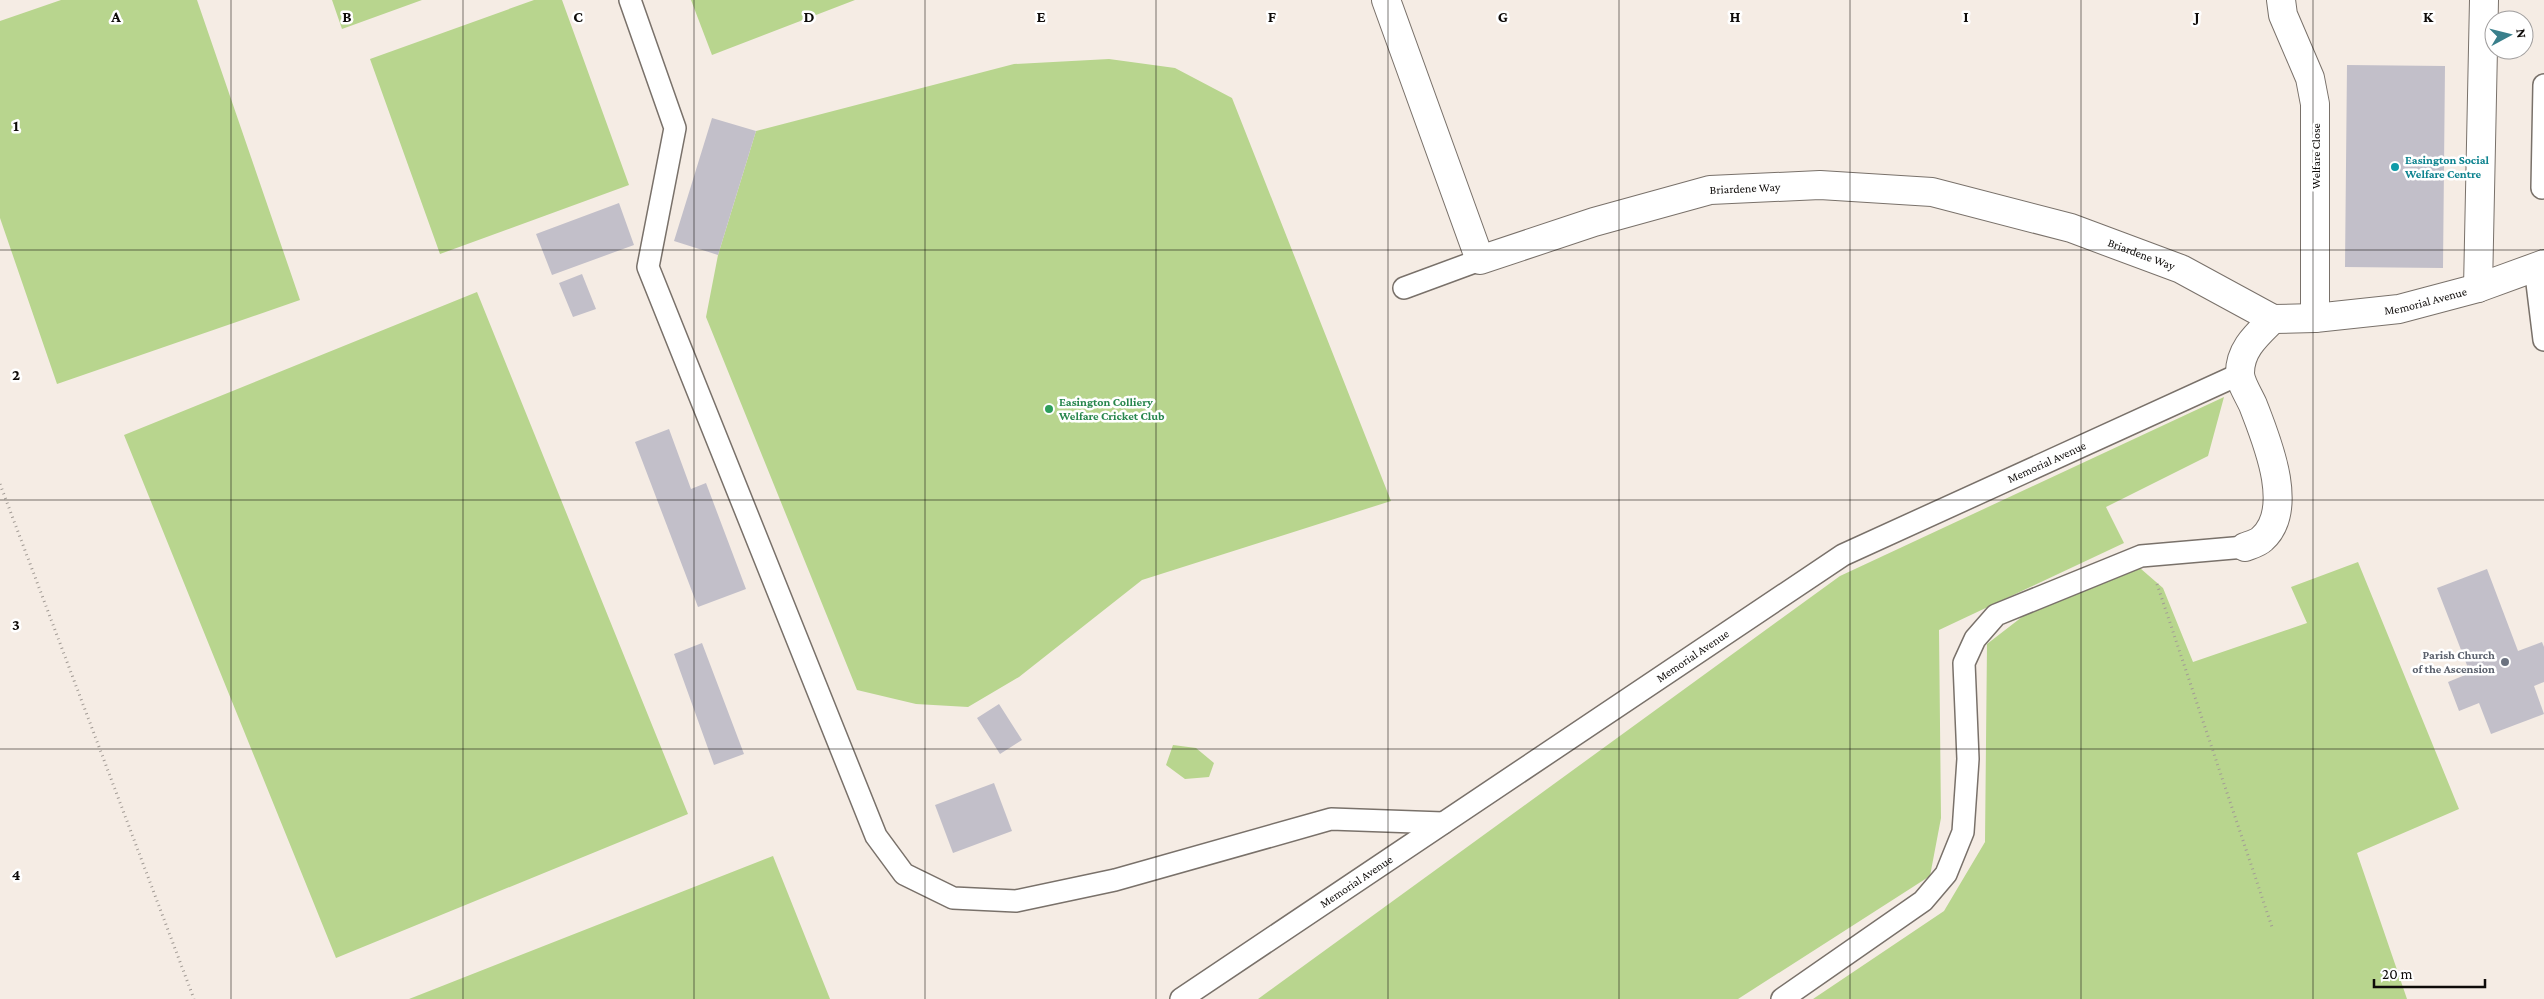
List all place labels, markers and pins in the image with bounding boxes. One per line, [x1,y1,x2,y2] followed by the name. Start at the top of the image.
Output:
[2404,153,2490,181] place label: Easington Social Welfare Centre
[2389,161,2401,173] marker: Easington Social Welfare Centre
[1058,395,1165,423] place label: Easington Colliery Welfare Cricket Club
[1043,403,1055,415] marker: Easington Colliery Welfare Cricket Club
[2412,648,2495,676] place label: Parish Church of the Ascension
[2499,656,2511,668] marker: Parish Church of the Ascension

